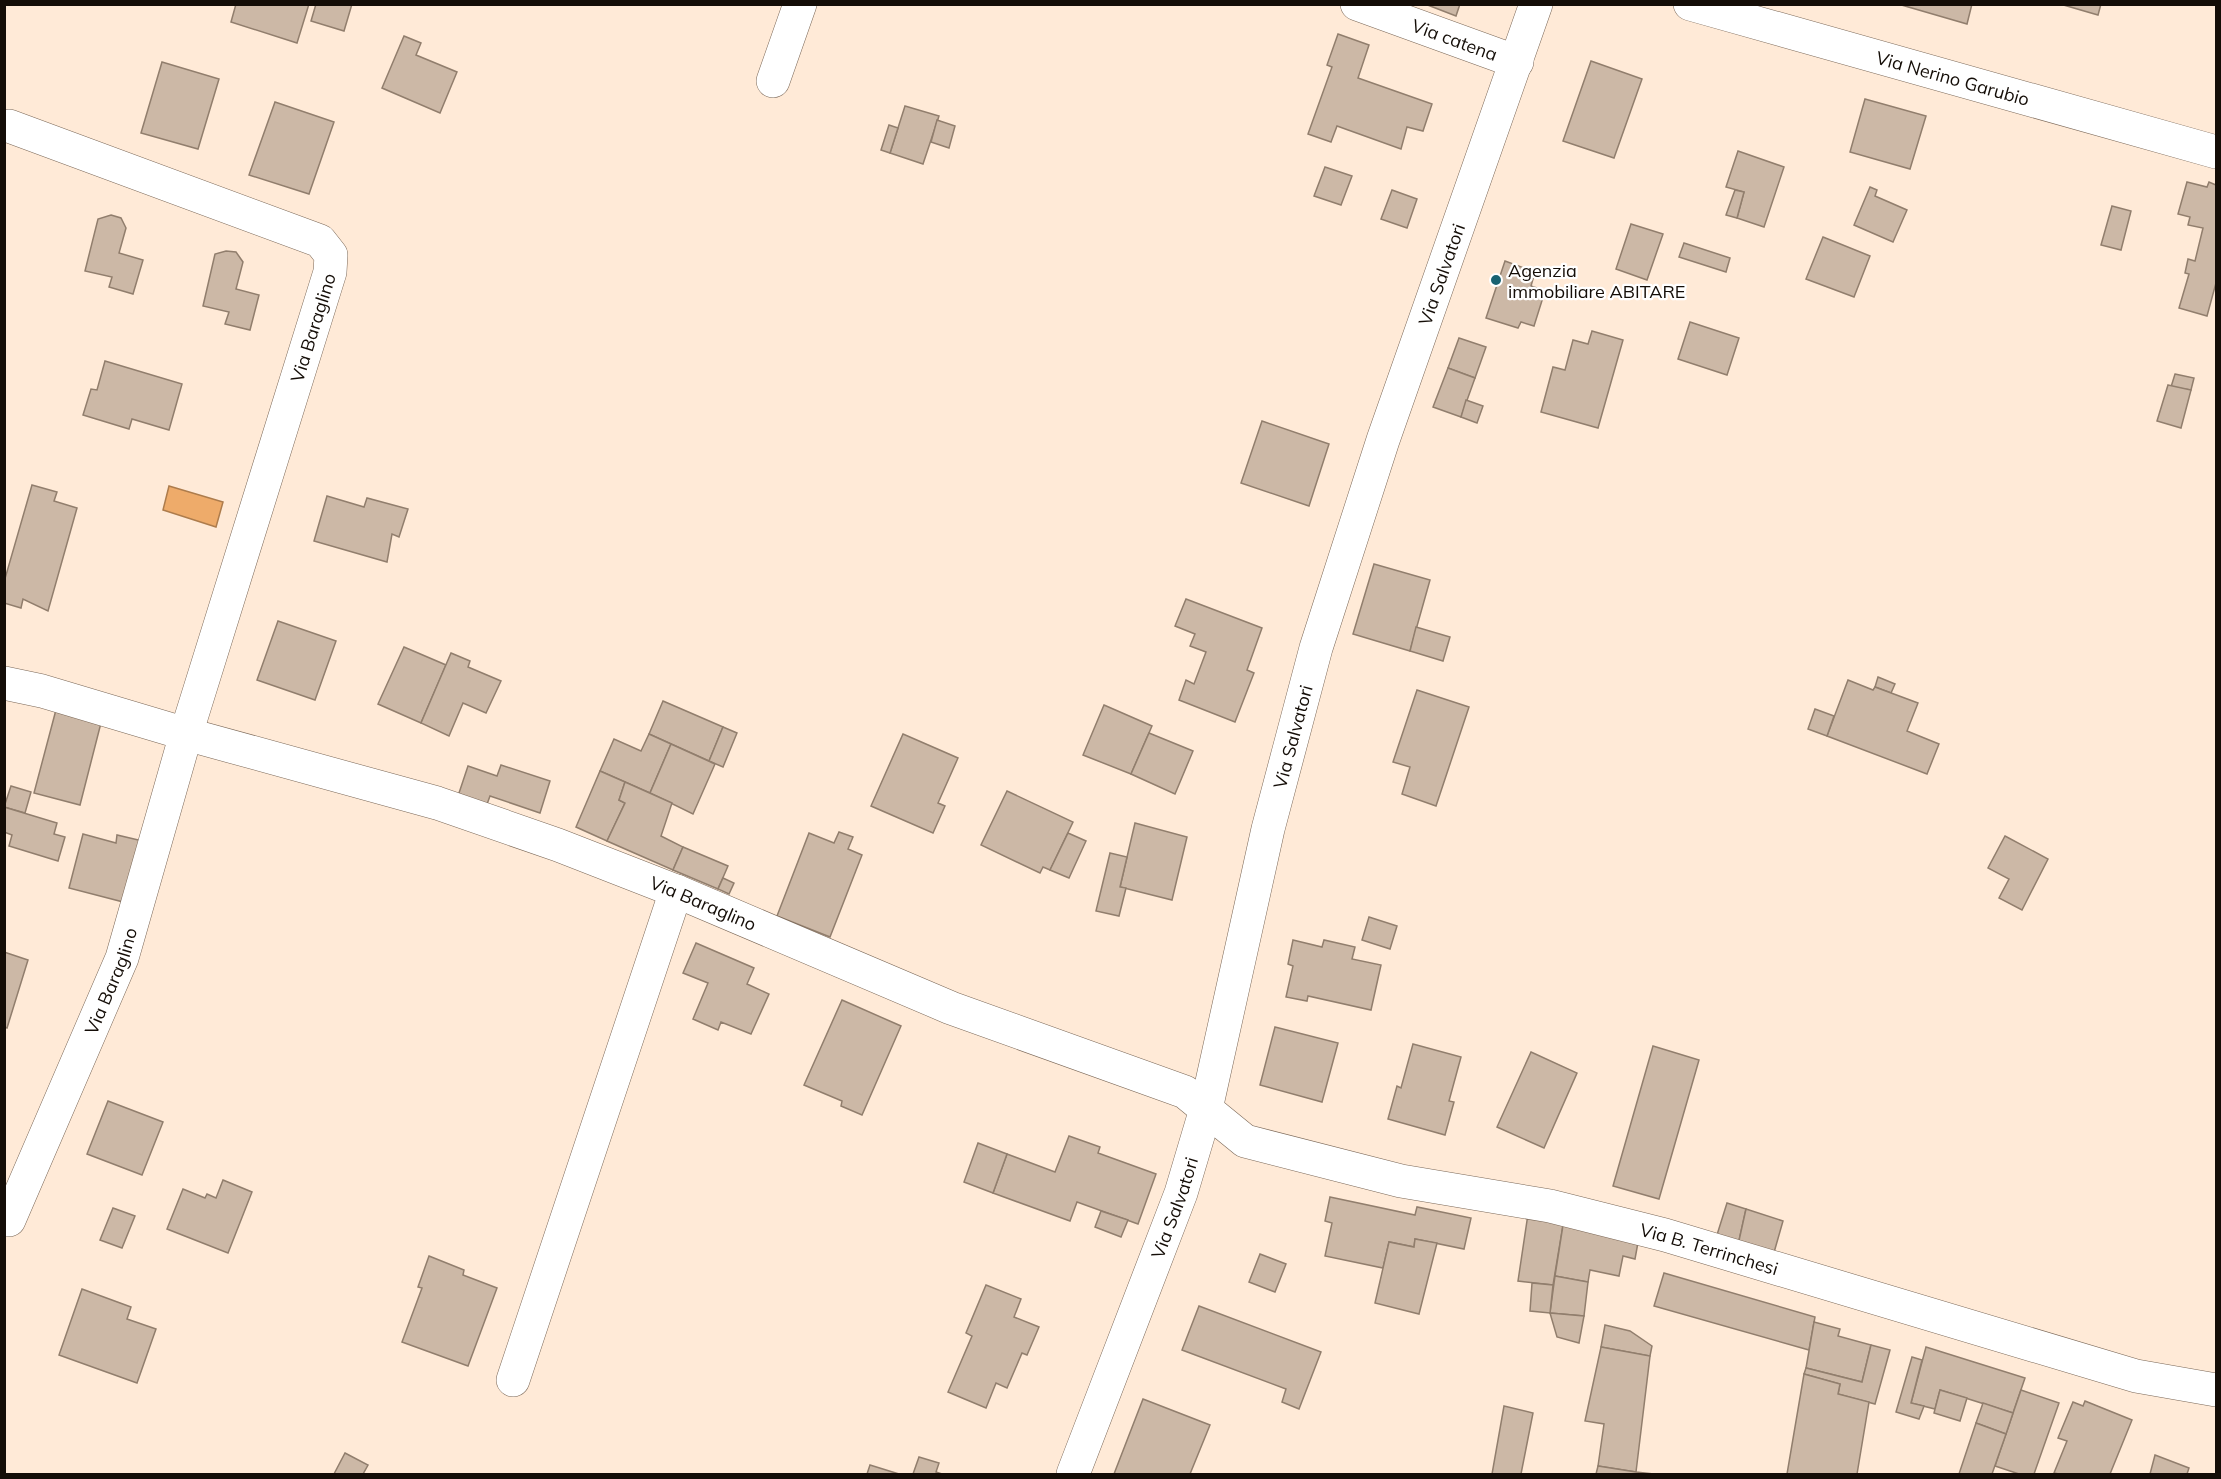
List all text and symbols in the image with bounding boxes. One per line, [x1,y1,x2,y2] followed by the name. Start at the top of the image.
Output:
[1409,13,1501,65] street label: Via catena
[1873,45,2032,110] street label: Via Nerino Garubio
[1413,220,1470,328] street label: Via Salvatori
[1508,259,1685,303] place label: Agenzia immobiliare ABITARE
[285,270,340,385] street label: Via Baraglino
[1489,273,1503,287] marker: Agenzia immobiliare ABITARE
[1268,682,1317,791] street label: Via Salvatori
[647,871,760,935] street label: Via Baraglino
[79,925,142,1038] street label: Via Baraglino
[1145,1154,1203,1262] street label: Via Salvatori
[1638,1218,1781,1280] street label: Via B. Terrinchesi

